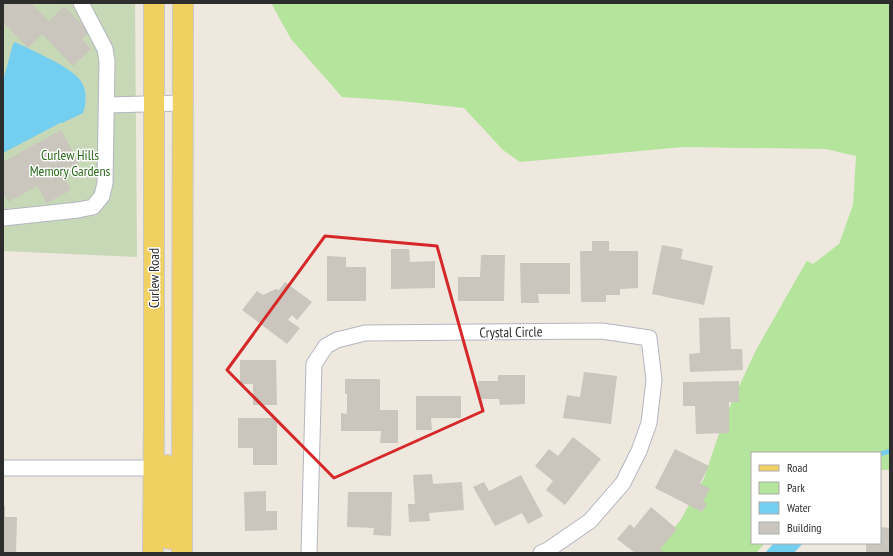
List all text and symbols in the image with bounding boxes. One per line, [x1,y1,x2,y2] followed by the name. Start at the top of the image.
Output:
[30,146,111,180] park label: Curlew Hills Memory Gardens
[145,248,163,308] street label: Curlew Road
[479,322,543,342] street label: Crystal Circle
[751,452,881,544] legend
[787,460,807,475] text: Road
[787,480,805,495] text: Park
[787,500,812,515] text: Water
[787,520,822,535] text: Building

